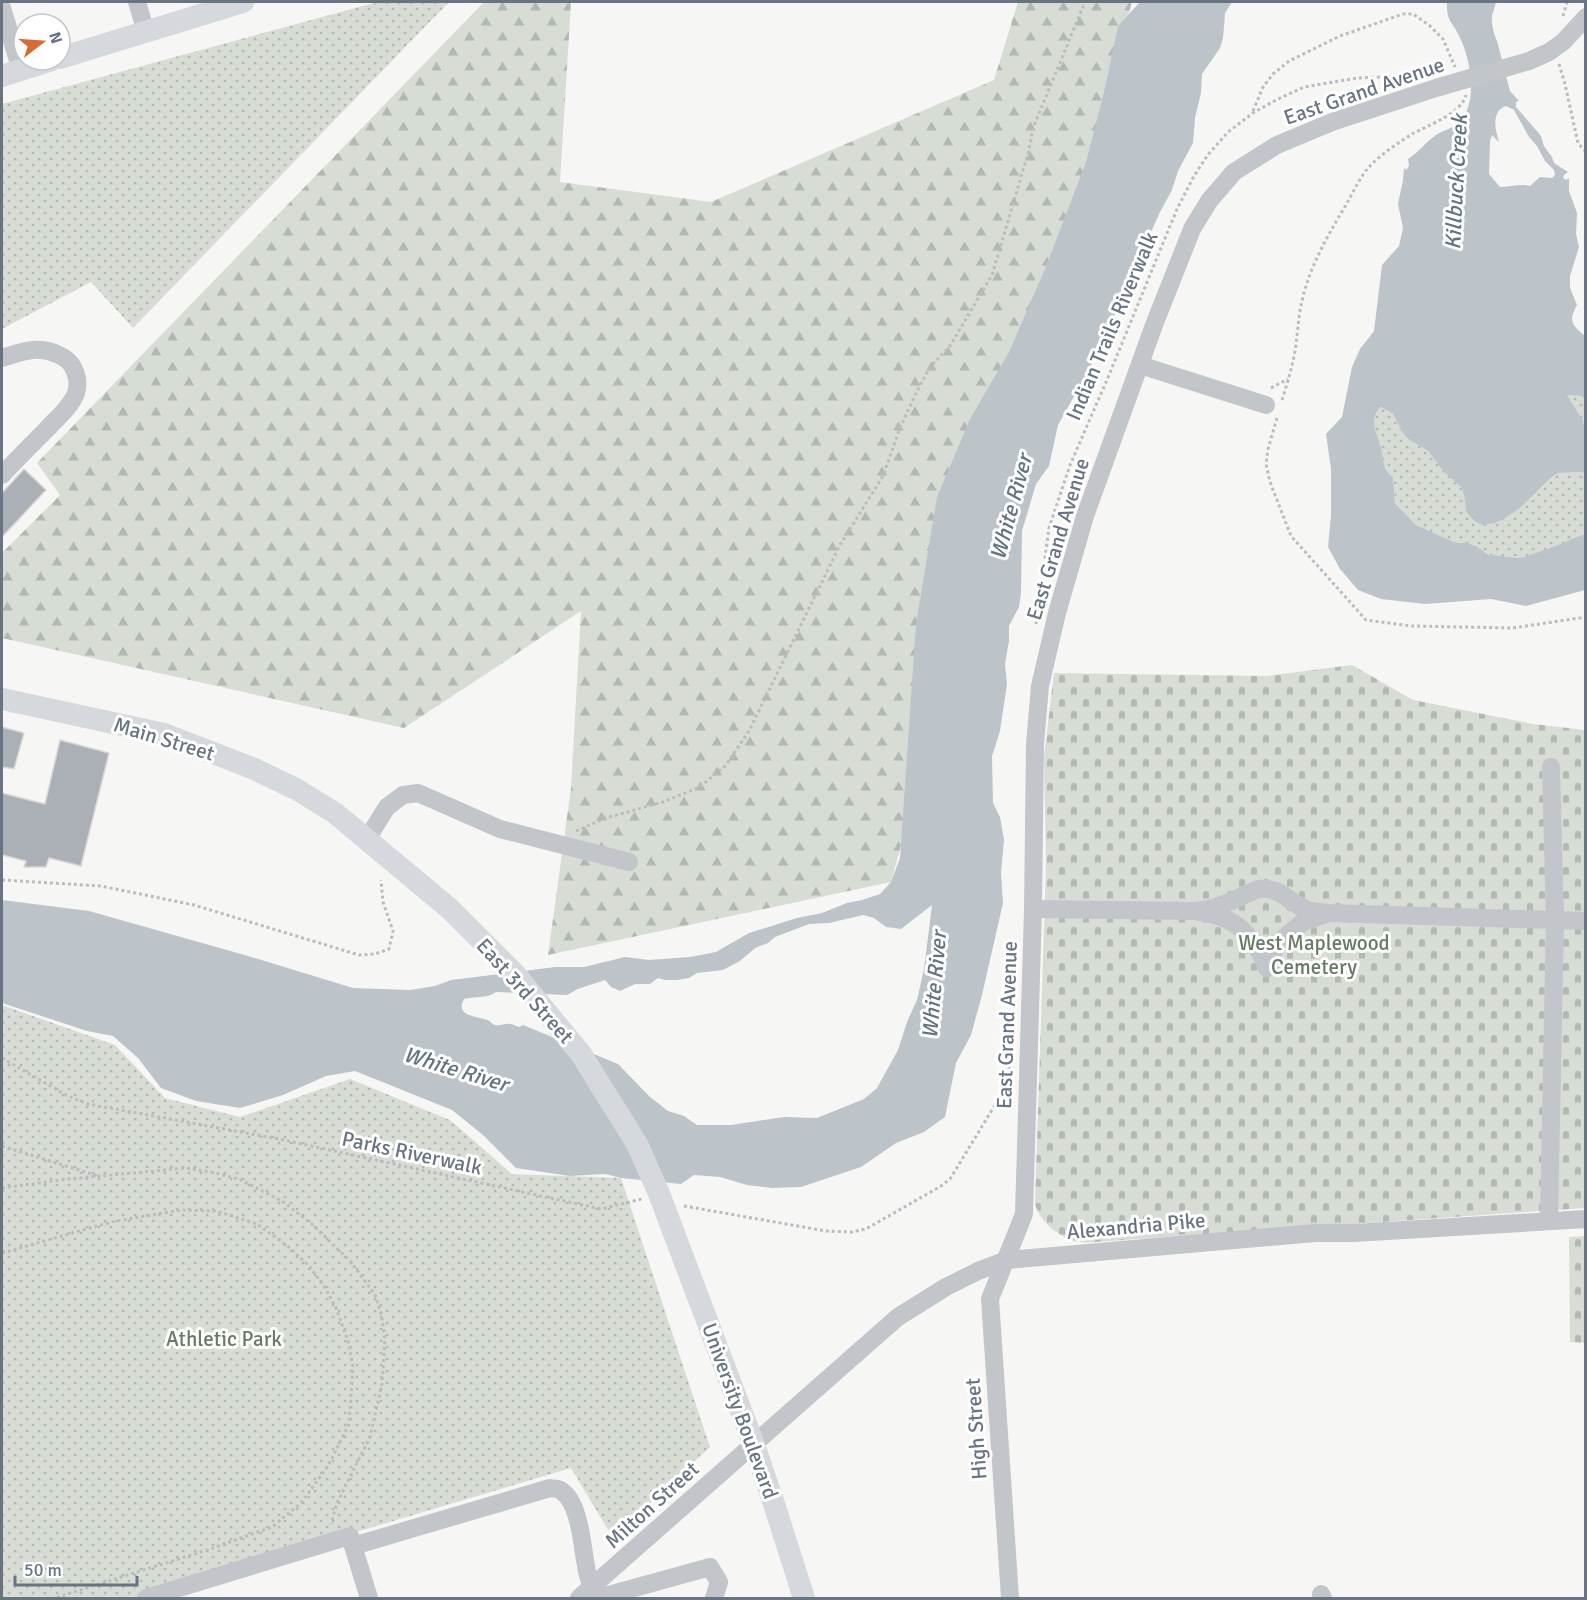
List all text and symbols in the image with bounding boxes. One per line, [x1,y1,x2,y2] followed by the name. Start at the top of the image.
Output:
[12,12,72,72] north arrow
[44,30,67,46] text: N
[1280,51,1448,131] street label: East Grand Avenue
[1439,112,1473,250] water label: Killbuck Creek
[1060,227,1164,424] street label: Indian Trails Riverwalk
[984,449,1039,562] water label: White River
[1021,455,1095,623] street label: East Grand Avenue
[110,711,218,767] street label: Main Street
[916,927,952,1040] water label: White River
[1238,930,1390,980] park label: West Maplewood Cemetery
[471,933,579,1049] street label: East 3rd Street
[991,941,1023,1109] street label: East Grand Avenue
[401,1040,514,1098] water label: White River
[340,1125,485,1181] street label: Parks Riverwalk
[1066,1207,1206,1245] street label: Alexandria Pike
[696,1319,784,1503] street label: University Boulevard
[166,1326,282,1352] park label: Athletic Park
[959,1377,993,1481] street label: High Street
[600,1456,704,1554] street label: Milton Street
[15,1549,136,1587] scale bar
[24,1559,62,1581] text: 50 m

